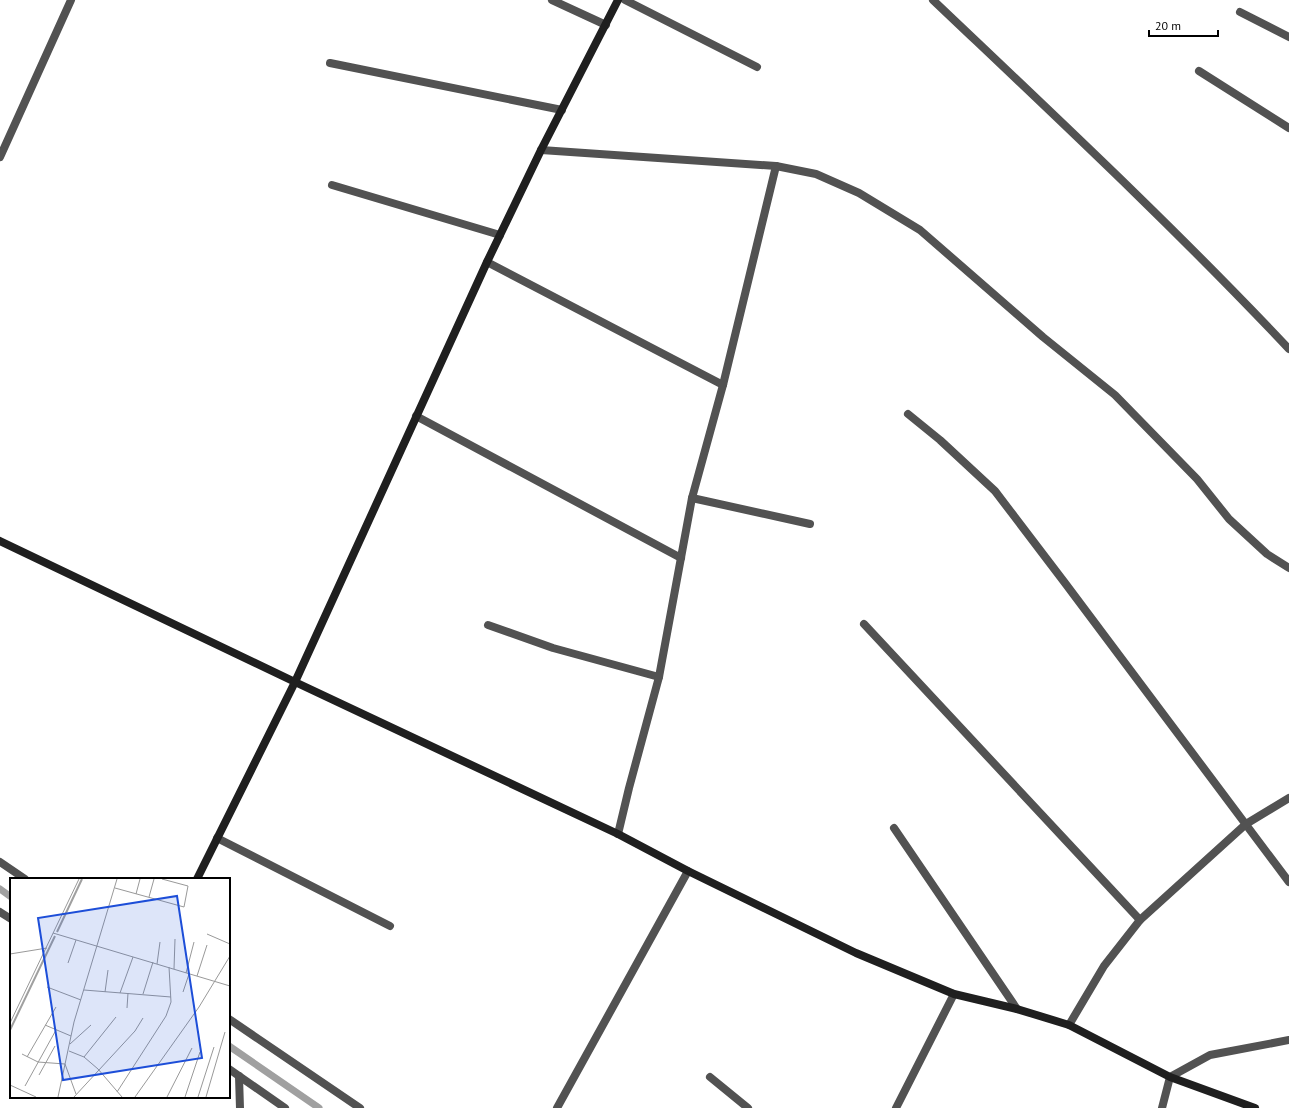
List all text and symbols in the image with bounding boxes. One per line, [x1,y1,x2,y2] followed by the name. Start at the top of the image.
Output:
[1149,12,1218,38] scale bar
[1155,18,1181,33] text: 20 m
[10,878,230,1098] inset map

